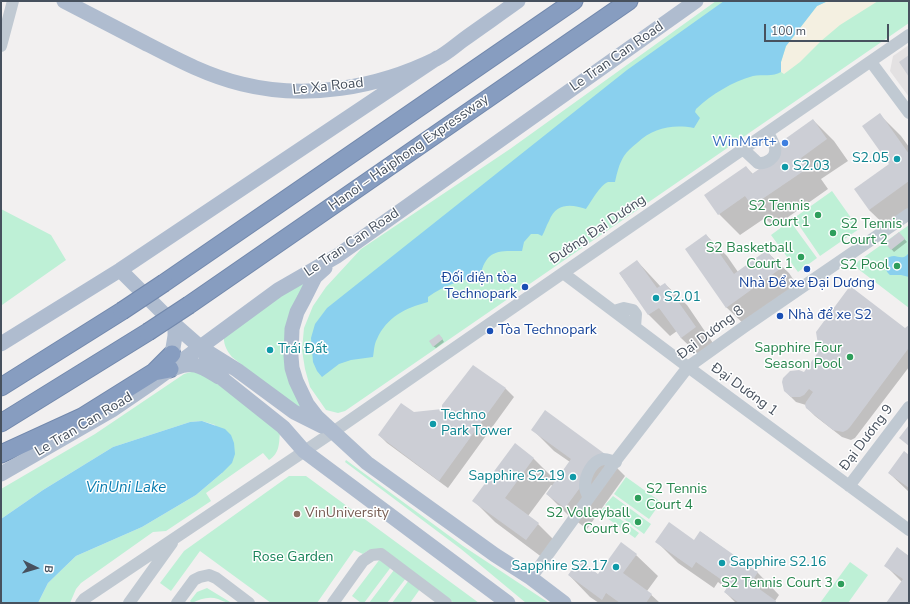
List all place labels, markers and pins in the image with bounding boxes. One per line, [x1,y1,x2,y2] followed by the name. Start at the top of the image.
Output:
[712,135,777,151] place label: WinMart+
[780,138,790,148] marker: WinMart+
[852,151,889,167] place label: S2.05
[892,154,902,164] marker: S2.05
[793,159,830,175] place label: S2.03
[780,162,790,172] marker: S2.03
[749,199,810,232] place label: S2 Tennis Court 1
[813,210,823,220] marker: S2 Tennis Court 1
[841,217,902,250] place label: S2 Tennis Court 2
[828,228,838,238] marker: S2 Tennis Court 2
[706,241,793,274] place label: S2 Basketball Court 1
[796,252,806,262] marker: S2 Basketball Court 1
[840,258,889,274] place label: S2 Pool
[892,261,902,271] marker: S2 Pool
[802,264,812,274] marker: Nhà Để xe Đại Dương
[442,271,517,304] place label: Đối diện tòa Technopark
[739,276,875,292] place label: Nhà Để xe Đại Dương
[520,282,530,292] marker: Đối diện tòa Technopark
[664,290,701,306] place label: S2.01
[651,293,661,303] marker: S2.01
[788,308,872,324] place label: Nhà để xe S2
[775,311,785,321] marker: Nhà để xe S2
[498,323,597,339] place label: Tòa Technopark
[485,326,495,336] marker: Tòa Technopark
[754,341,842,374] place label: Sapphire Four Season Pool
[278,342,327,358] place label: Trái Đất
[265,345,275,355] marker: Trái Đất
[845,352,855,362] marker: Sapphire Four Season Pool
[441,408,512,440] place label: Techno Park Tower
[428,419,438,429] marker: Techno Park Tower
[468,469,565,485] place label: Sapphire S2.19
[568,472,578,482] marker: Sapphire S2.19
[646,482,707,514] place label: S2 Tennis Court 4
[633,493,643,503] marker: S2 Tennis Court 4
[305,506,389,522] place label: VinUniversity
[546,506,630,538] place label: S2 Volleyball Court 6
[292,509,302,519] marker: VinUniversity
[633,517,643,527] marker: S2 Volleyball Court 6
[730,555,827,571] place label: Sapphire S2.16
[717,558,727,568] marker: Sapphire S2.16
[511,559,608,575] place label: Sapphire S2.17
[611,562,621,572] marker: Sapphire S2.17
[721,576,833,592] place label: S2 Tennis Court 3
[836,579,846,589] marker: S2 Tennis Court 3

